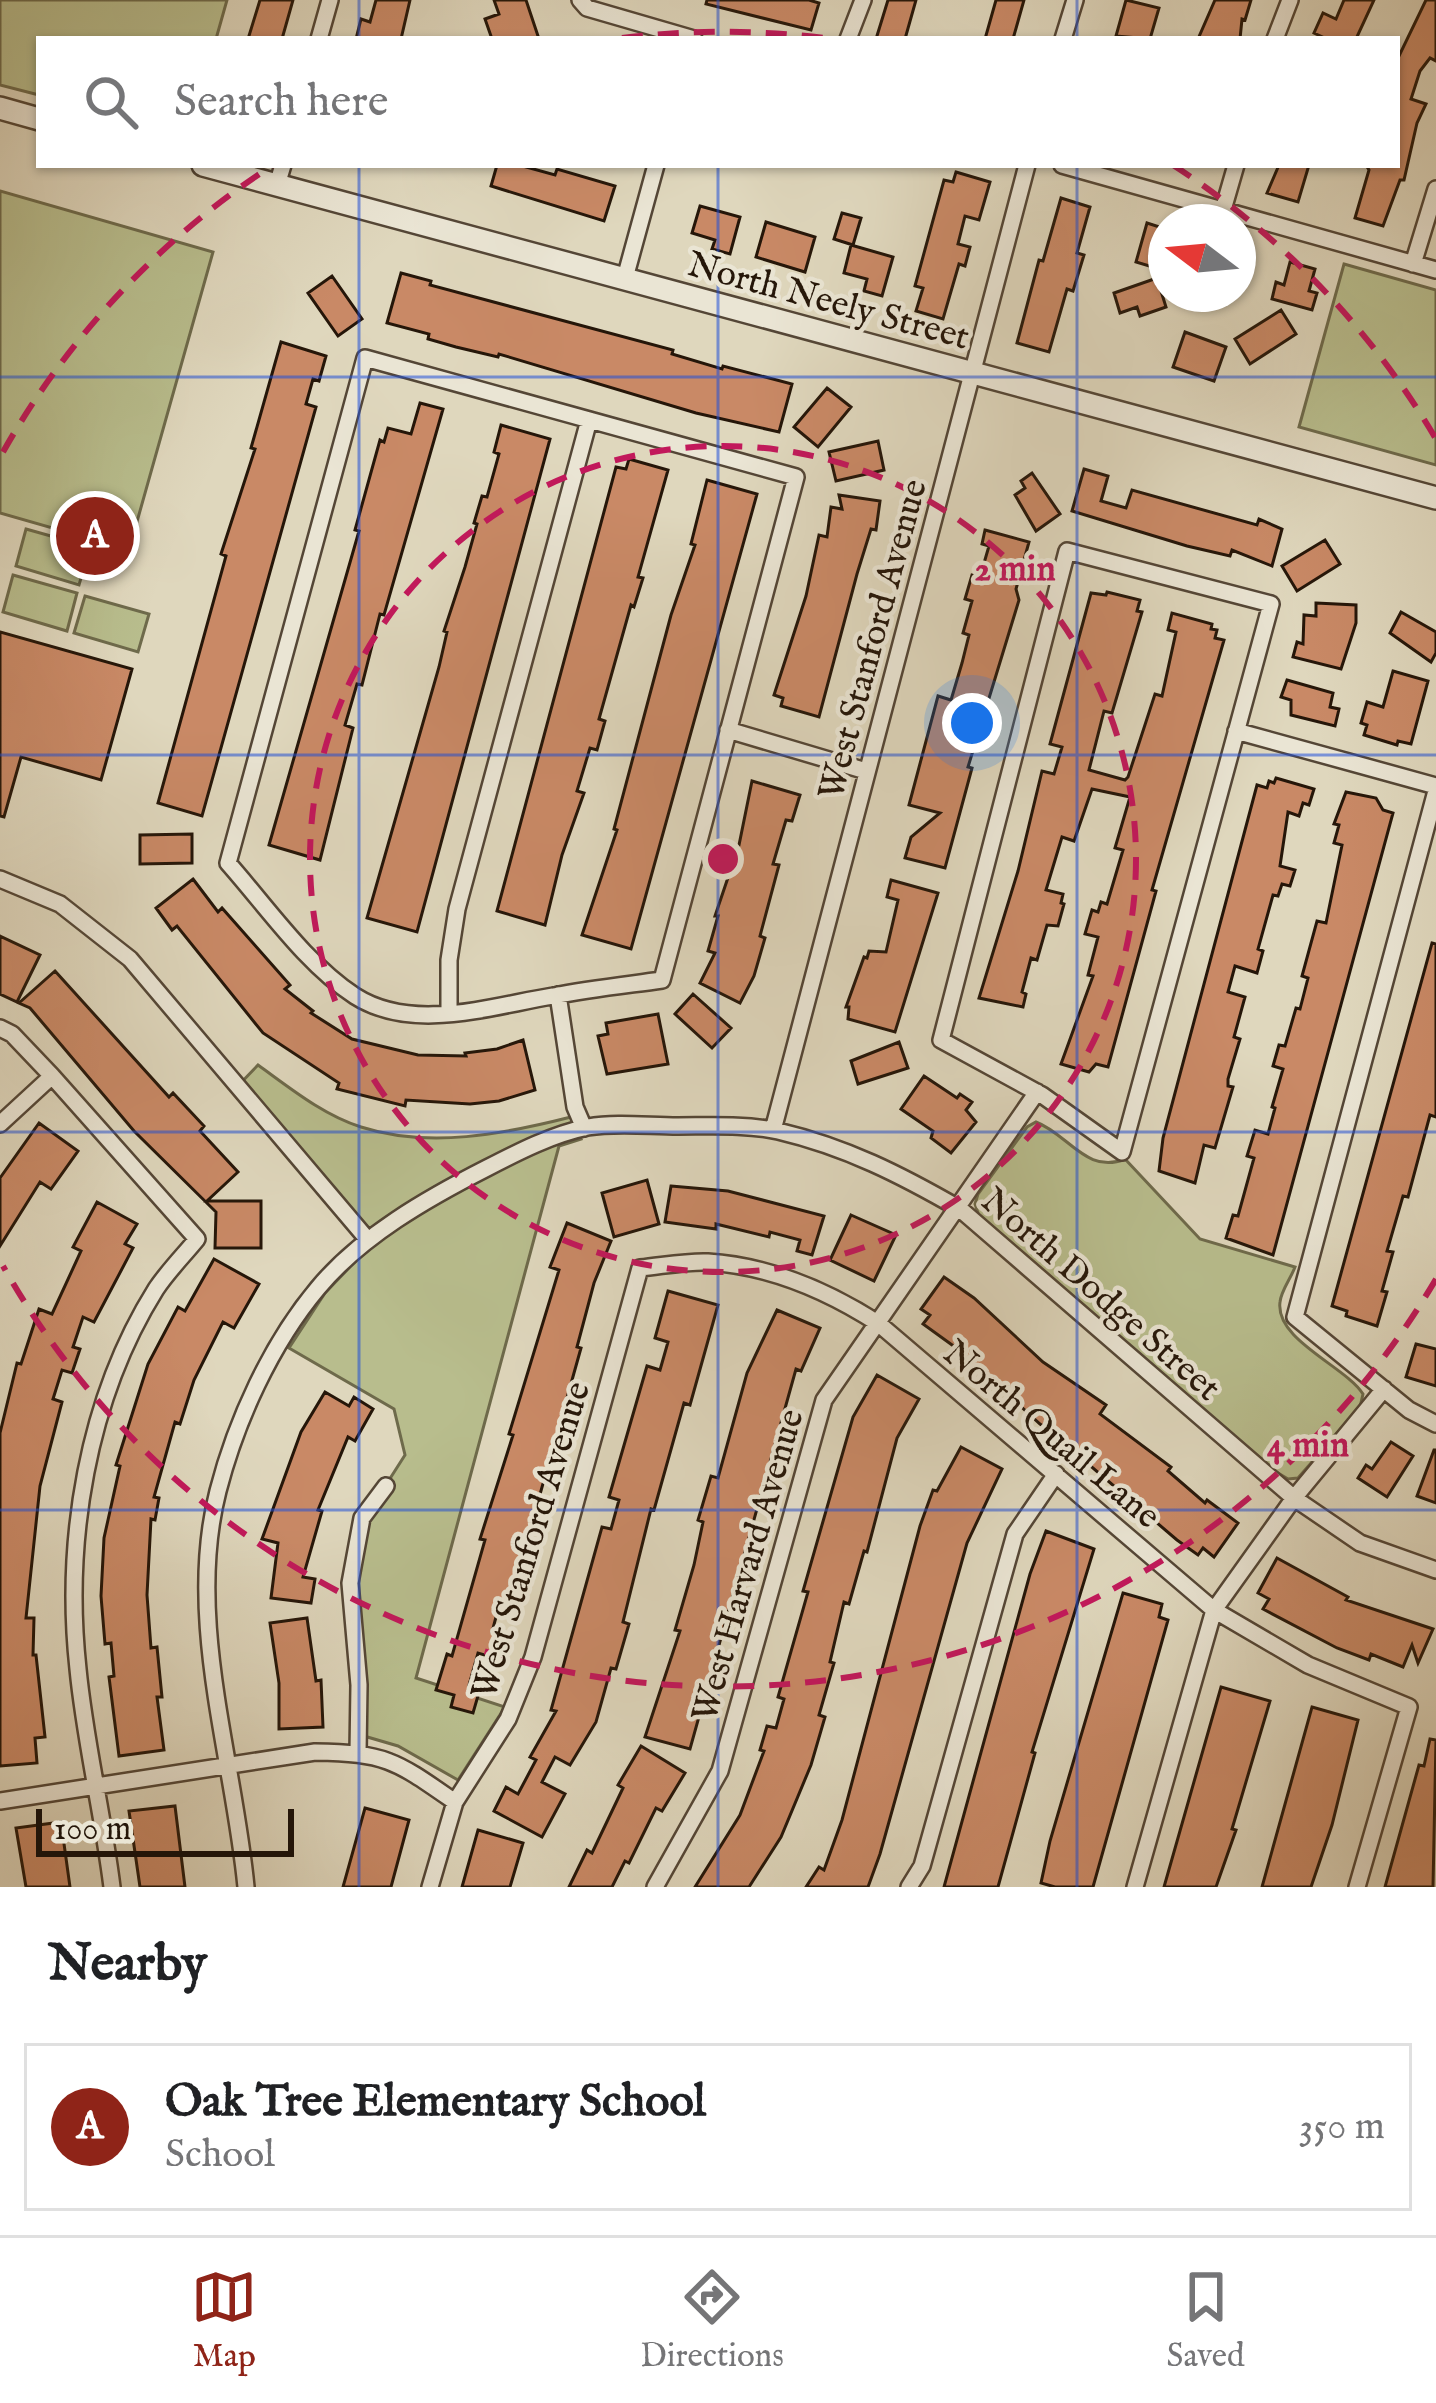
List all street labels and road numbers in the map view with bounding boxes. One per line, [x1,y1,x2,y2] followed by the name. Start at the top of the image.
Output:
[682,242,974,362] street label: North Neely Street
[809,474,939,805] street label: West Stanford Avenue
[971,1179,1229,1412] street label: North Dodge Street
[933,1331,1169,1540] street label: North Quail Lane
[462,1376,602,1705] street label: West Stanford Avenue
[682,1404,816,1728] street label: West Harvard Avenue

